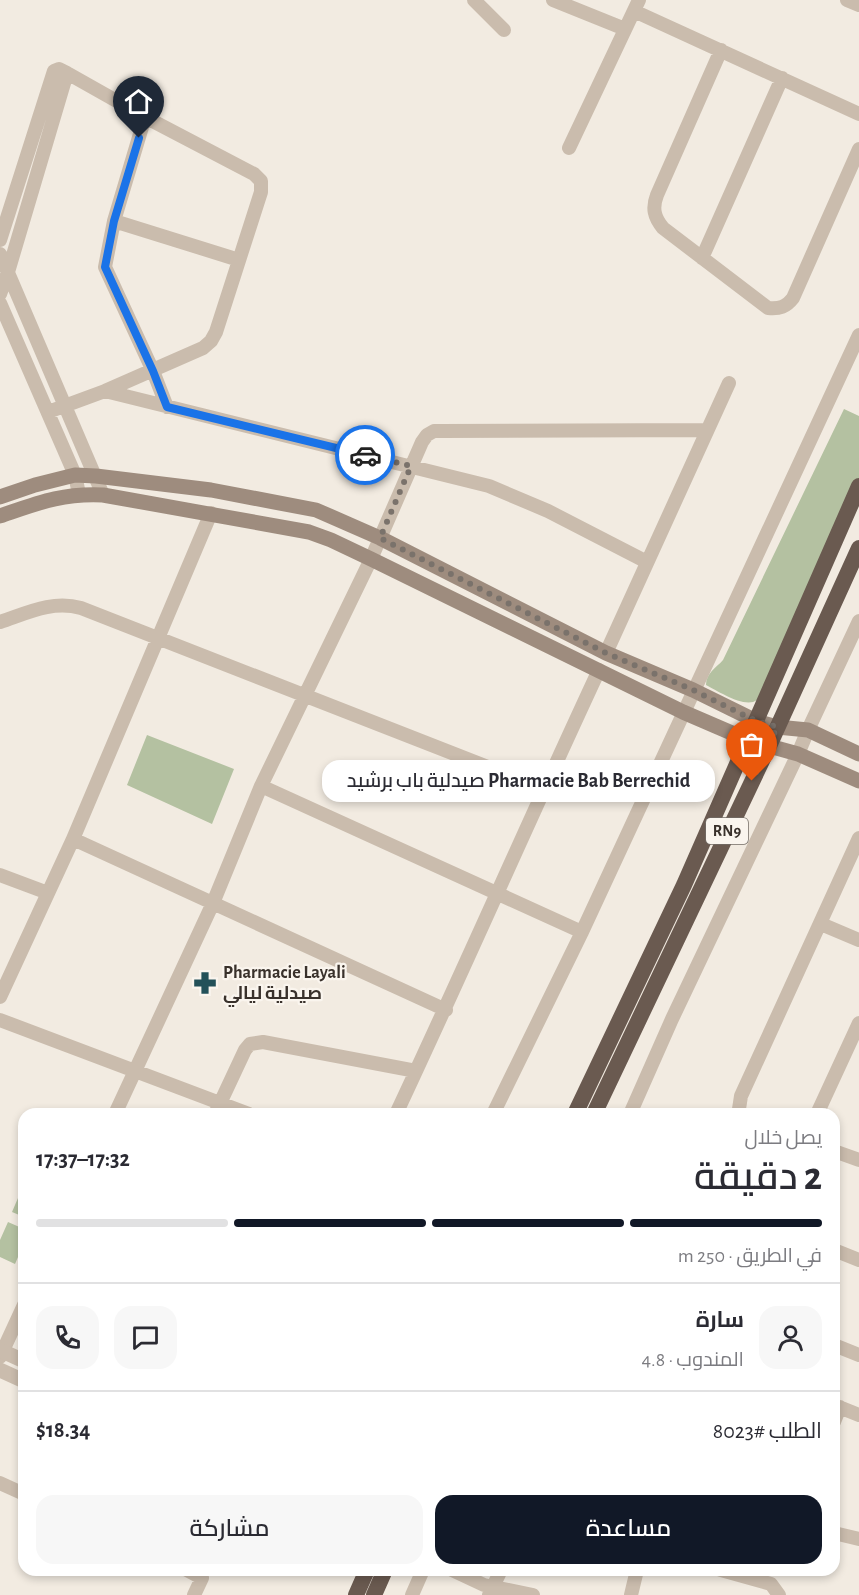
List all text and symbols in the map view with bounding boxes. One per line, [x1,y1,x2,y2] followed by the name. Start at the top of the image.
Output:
[113,76,164,138] pin
[122,85,155,118] icon: home
[335,425,395,485] courier
[349,439,382,472] icon: car
[726,719,777,781] pin
[735,728,768,761] icon: bag
[323,760,716,802] callout: Pharmacie Bab Berrechid صيدلية باب برشيد
[347,771,690,791] text: Pharmacie Bab Berrechid صيدلية باب برشيد
[706,818,748,844] road number: RN9
[223,964,346,1008] place label: Pharmacie Layali صيدلية ليالي
[192,970,218,996] pharmacy icon: Pharmacie Layali صيدلية ليالي
[744,1128,822,1148] text: يصل خلال
[36,1148,130,1170] text: 17:32–17:37
[694,1158,822,1197] text: 2 دقيقة
[678,1246,822,1266] text: في الطريق · 250 m
[36,1306,99,1369] button: phone
[114,1306,177,1369] button: chat
[759,1306,822,1369] button: person
[696,1309,744,1331] text: سارة
[641,1350,744,1370] text: المندوب · 4.8
[36,1419,90,1441] text: $18.34
[713,1420,822,1442] text: الطلب #8023
[36,1495,423,1564] button: مشاركة
[435,1495,822,1564] button: مساعدة

